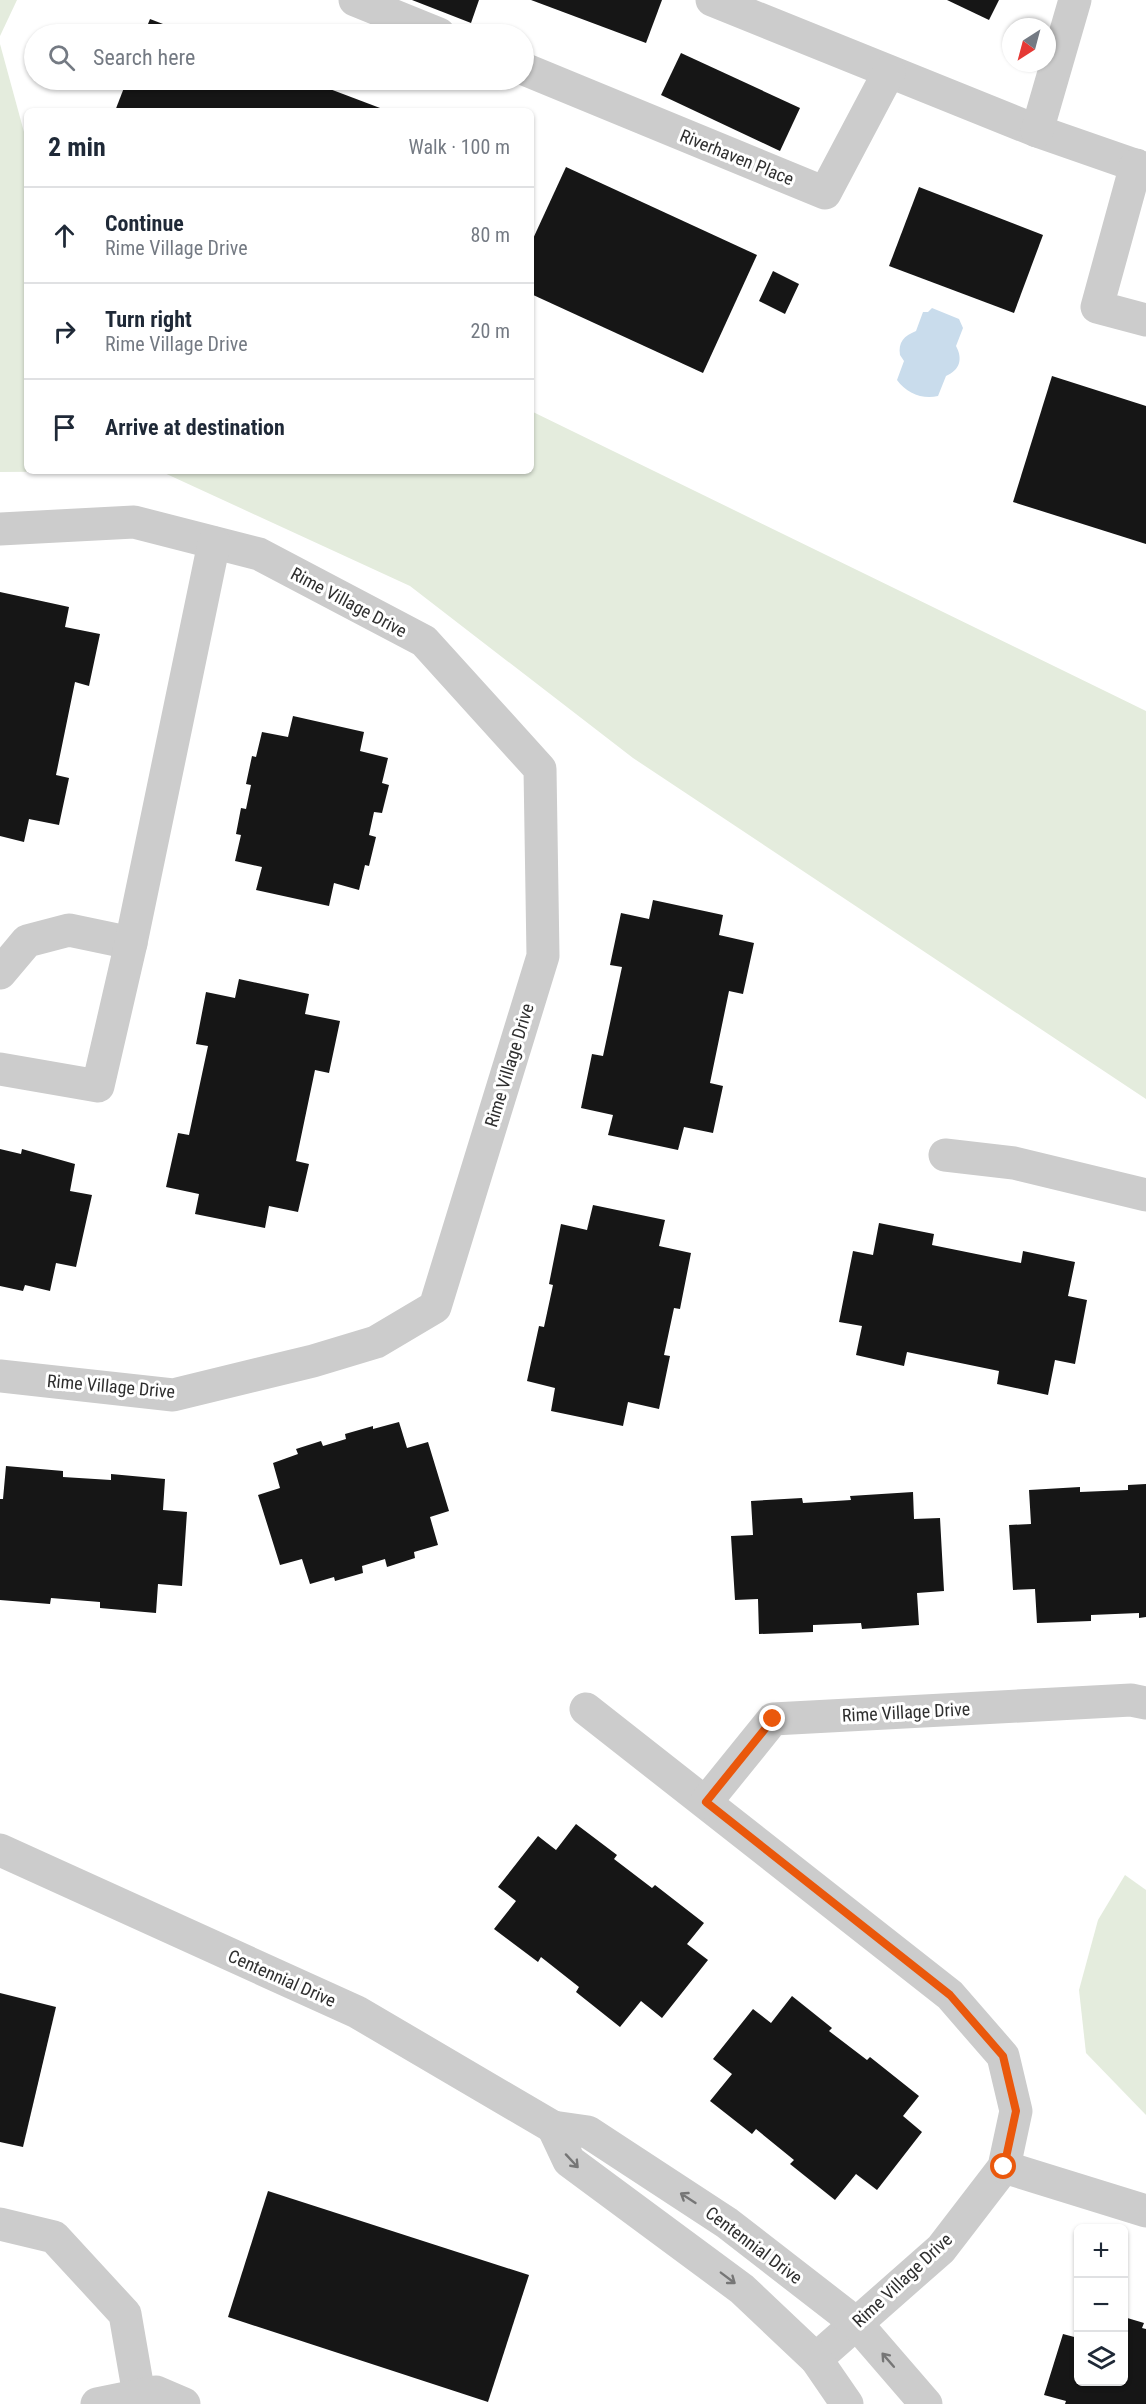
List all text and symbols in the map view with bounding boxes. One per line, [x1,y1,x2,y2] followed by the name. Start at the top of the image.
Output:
[1002,18,1056,72] north arrow
[24,24,534,90] search box
[45,41,78,74] icon: search
[93,45,195,70] text: Search here
[677,125,797,189] street label: Riverhaven Place
[48,132,106,162] text: 2 min
[409,135,510,159] text: Walk · 100 m
[105,211,184,236] text: Continue
[48,219,81,252] icon: ahead
[471,223,510,247] text: 80 m
[105,236,248,260] text: Rime Village Drive
[105,307,192,332] text: Turn right
[48,315,81,348] icon: right
[471,319,510,343] text: 20 m
[105,332,248,356] text: Rime Village Drive
[48,411,81,444] icon: arrive
[105,415,285,440] text: Arrive at destination
[287,563,411,641] street label: Rime Village Drive
[480,1001,538,1129] street label: Rime Village Drive
[46,1370,176,1402] street label: Rime Village Drive
[841,1698,971,1726] street label: Rime Village Drive
[759,1705,785,1731] route end
[225,1945,339,2011] street label: Centennial Drive
[990,2153,1016,2179] route start
[565,2154,579,2169] one-way arrow
[681,2192,697,2204] one-way arrow
[702,2202,806,2288] street label: Centennial Drive
[1074,2224,1128,2386] map controls
[1074,2224,1128,2278] button: +
[848,2229,956,2331] street label: Rime Village Drive
[719,2272,735,2284] one-way arrow
[1074,2278,1128,2332] button: −
[1074,2332,1128,2386] button: layers
[881,2353,895,2368] one-way arrow

